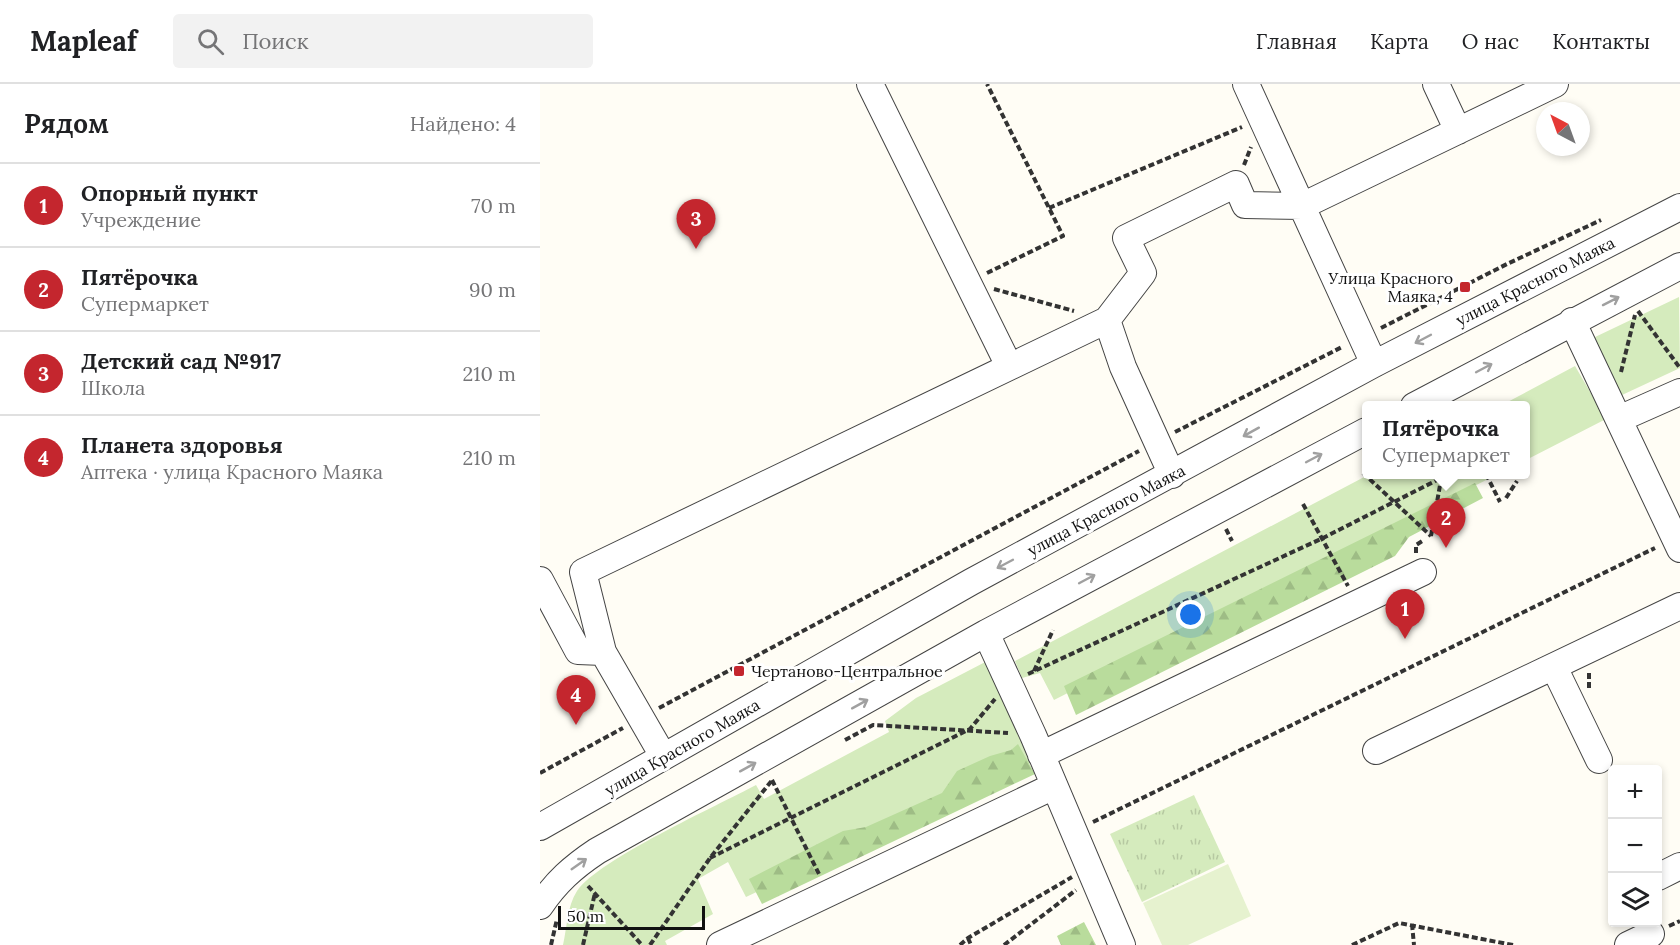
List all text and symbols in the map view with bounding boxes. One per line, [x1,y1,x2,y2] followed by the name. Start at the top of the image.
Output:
[173,14,593,68] search box
[30,23,137,59] text: Mapleaf
[194,25,227,58] icon: search
[242,27,309,55] text: Поиск
[1256,28,1337,55] text: Главная
[1370,28,1429,55] text: Карта
[1462,28,1519,55] text: О нас
[1552,28,1650,55] text: Контакты
[1536,102,1590,156] north arrow
[24,107,109,140] text: Рядом
[410,111,516,136] text: Найдено: 4
[81,179,258,207] text: Опорный пункт
[39,193,48,218] text: 1
[471,193,516,218] text: 70 m
[676,200,716,249] pin: 3
[81,207,201,232] text: Учреждение
[1452,232,1618,330] street label: улица Красного Маяка
[81,263,198,291] text: Пятёрочка
[1328,268,1453,306] place label: Улица Красного Маяка, 4
[38,277,49,302] text: 2
[469,277,516,302] text: 90 m
[1458,280,1472,294] marker: Улица Красного Маяка, 4
[81,291,209,316] text: Супермаркет
[1601,295,1619,306] one-way arrow
[1414,334,1432,345] one-way arrow
[81,347,281,375] text: Детский сад №917
[38,361,49,386] text: 3
[462,361,516,386] text: 210 m
[1475,362,1492,374] one-way arrow
[81,375,145,400] text: Школа
[1362,401,1530,479] popup
[1382,414,1499,442] text: Пятёрочка
[1243,426,1260,438] one-way arrow
[81,431,283,459] text: Планета здоровья
[1382,442,1510,467] text: Супермаркет
[38,445,49,470] text: 4
[462,445,516,470] text: 210 m
[1305,452,1323,463] one-way arrow
[81,459,383,484] text: Аптека · улица Красного Маяка
[1024,460,1188,560] street label: улица Красного Маяка
[1426,498,1466,548] pin: 2
[997,558,1014,570] one-way arrow
[1077,573,1095,585] one-way arrow
[1386,590,1424,639] pin: 1
[1176,600,1205,629] your location
[751,661,943,681] place label: Чертаново-Центральное
[732,664,746,678] marker: Чертаново-Центральное
[556,676,596,725] pin: 4
[601,694,763,800] street label: улица Красного Маяка
[851,698,868,710] one-way arrow
[739,761,756,773] one-way arrow
[1608,765,1662,927] map controls
[1608,765,1662,819] button: +
[1608,819,1662,873] button: −
[570,858,587,870] one-way arrow
[1608,873,1662,927] button: layers
[558,903,705,930] scale bar
[567,906,604,926] text: 50 m

